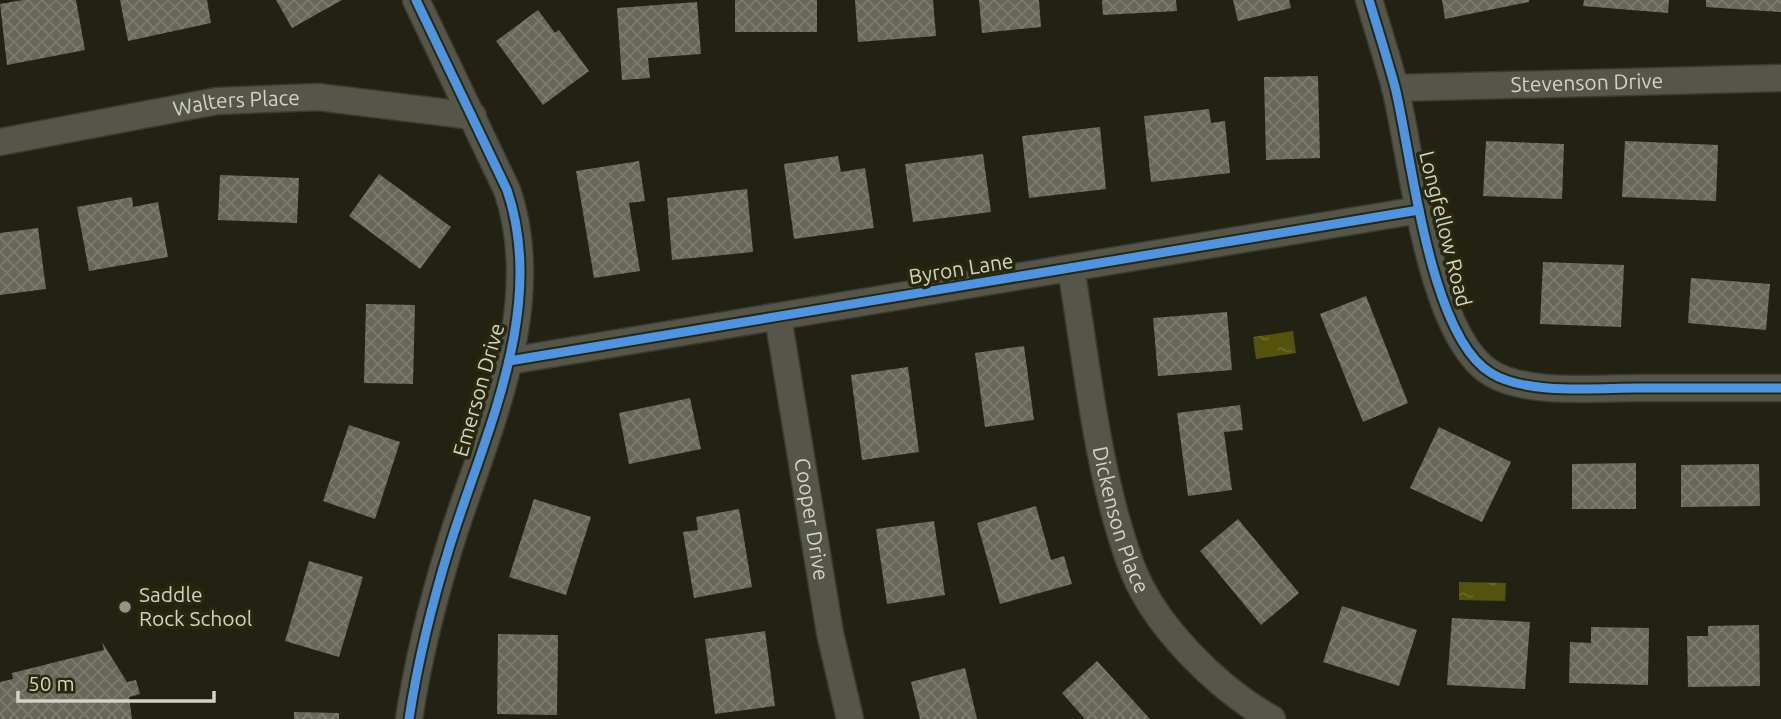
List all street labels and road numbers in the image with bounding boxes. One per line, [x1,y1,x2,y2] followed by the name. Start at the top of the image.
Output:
[1510,68,1663,96] street label: Stevenson Drive
[171,85,300,120] street label: Walters Place
[1415,149,1477,309] street label: Longfellow Road
[907,248,1015,288] street label: Byron Lane
[448,320,508,459] street label: Emerson Drive
[1089,444,1155,597] street label: Dickenson Place
[790,456,834,582] street label: Cooper Drive

